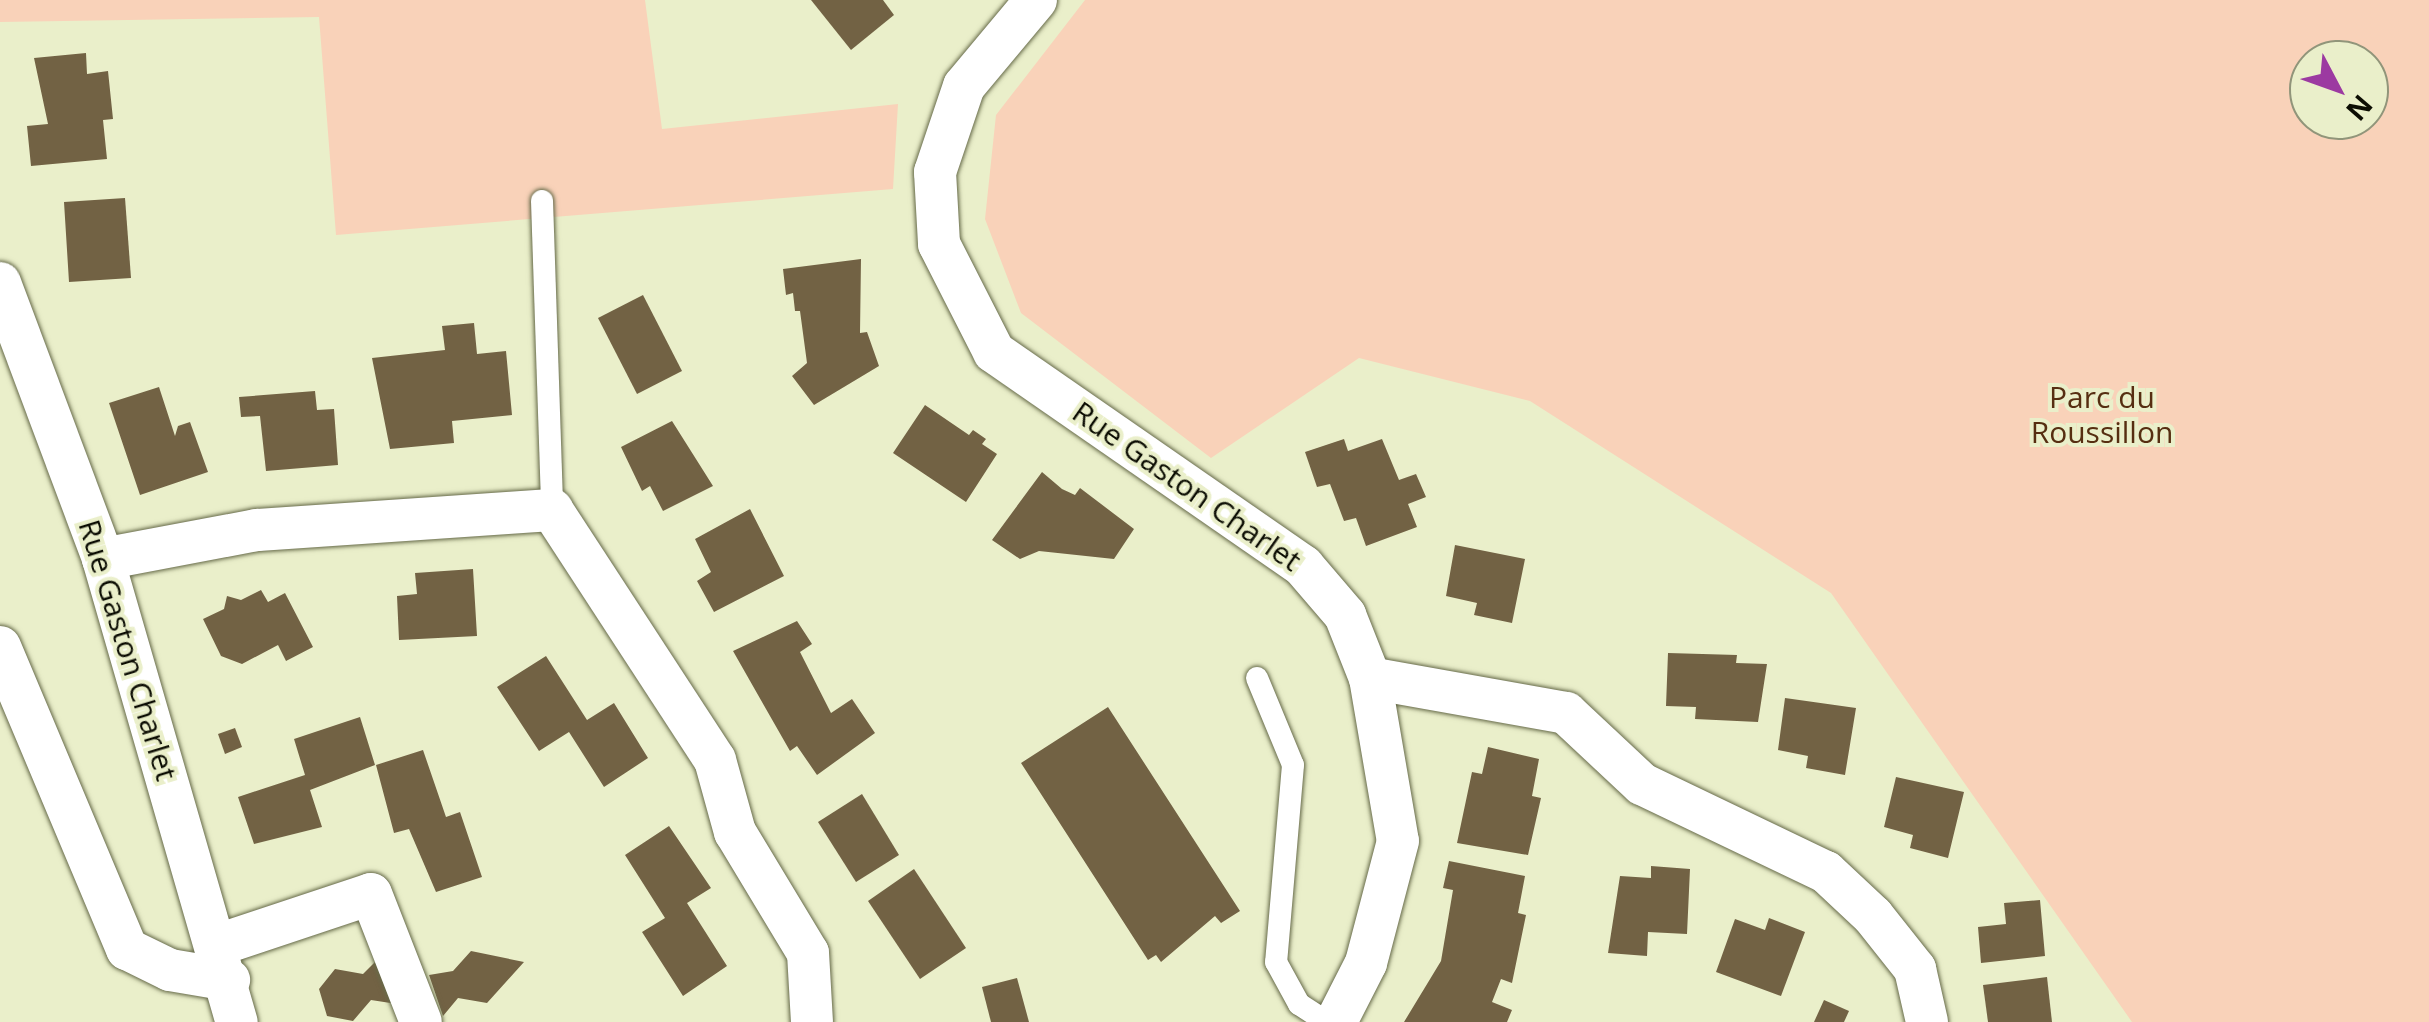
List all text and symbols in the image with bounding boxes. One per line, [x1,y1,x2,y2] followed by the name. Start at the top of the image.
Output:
[2289,40,2389,140] north arrow
[2338,87,2382,129] text: N
[2031,379,2173,450] park label: Parc du Roussillon
[1066,394,1308,578] street label: Rue Gaston Charlet
[71,515,185,785] street label: Rue Gaston Charlet

